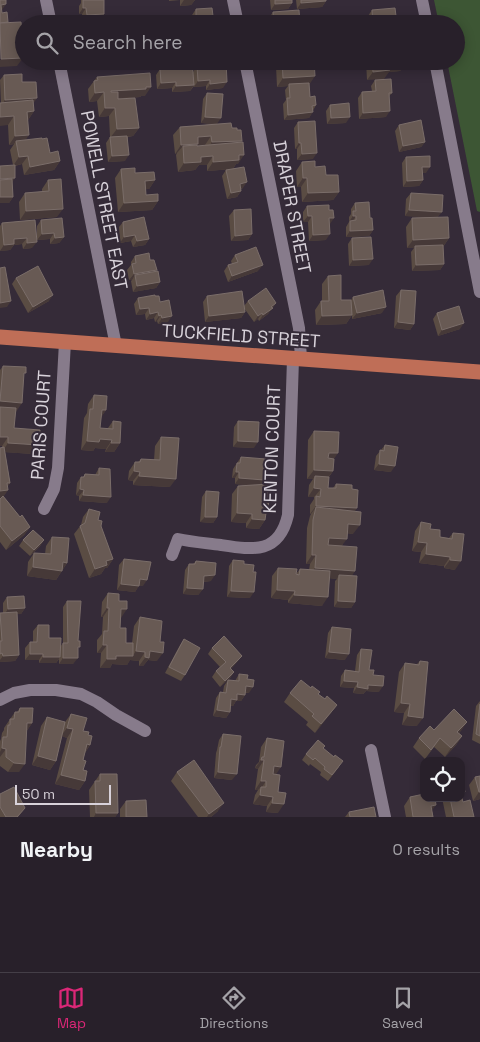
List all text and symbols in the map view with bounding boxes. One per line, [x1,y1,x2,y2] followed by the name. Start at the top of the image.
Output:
[15,15,465,70] search box
[33,29,61,57] icon: search
[73,30,183,55] text: Search here
[76,108,133,292] street label: POWELL STREET EAST
[268,139,317,276] street label: DRAPER STREET
[161,318,322,353] street label: TUCKFIELD STREET
[25,369,56,481] street label: PARIS COURT
[258,384,285,514] street label: KENTON COURT
[420,757,465,802] map controls
[420,757,465,802] button: locate
[15,782,111,805] scale bar
[22,785,55,803] text: 50 m
[20,836,93,863] text: Nearby
[392,839,460,860] text: 0 results
[57,984,86,1032] tab: Map
[200,984,268,1032] tab: Directions
[382,984,423,1032] tab: Saved

